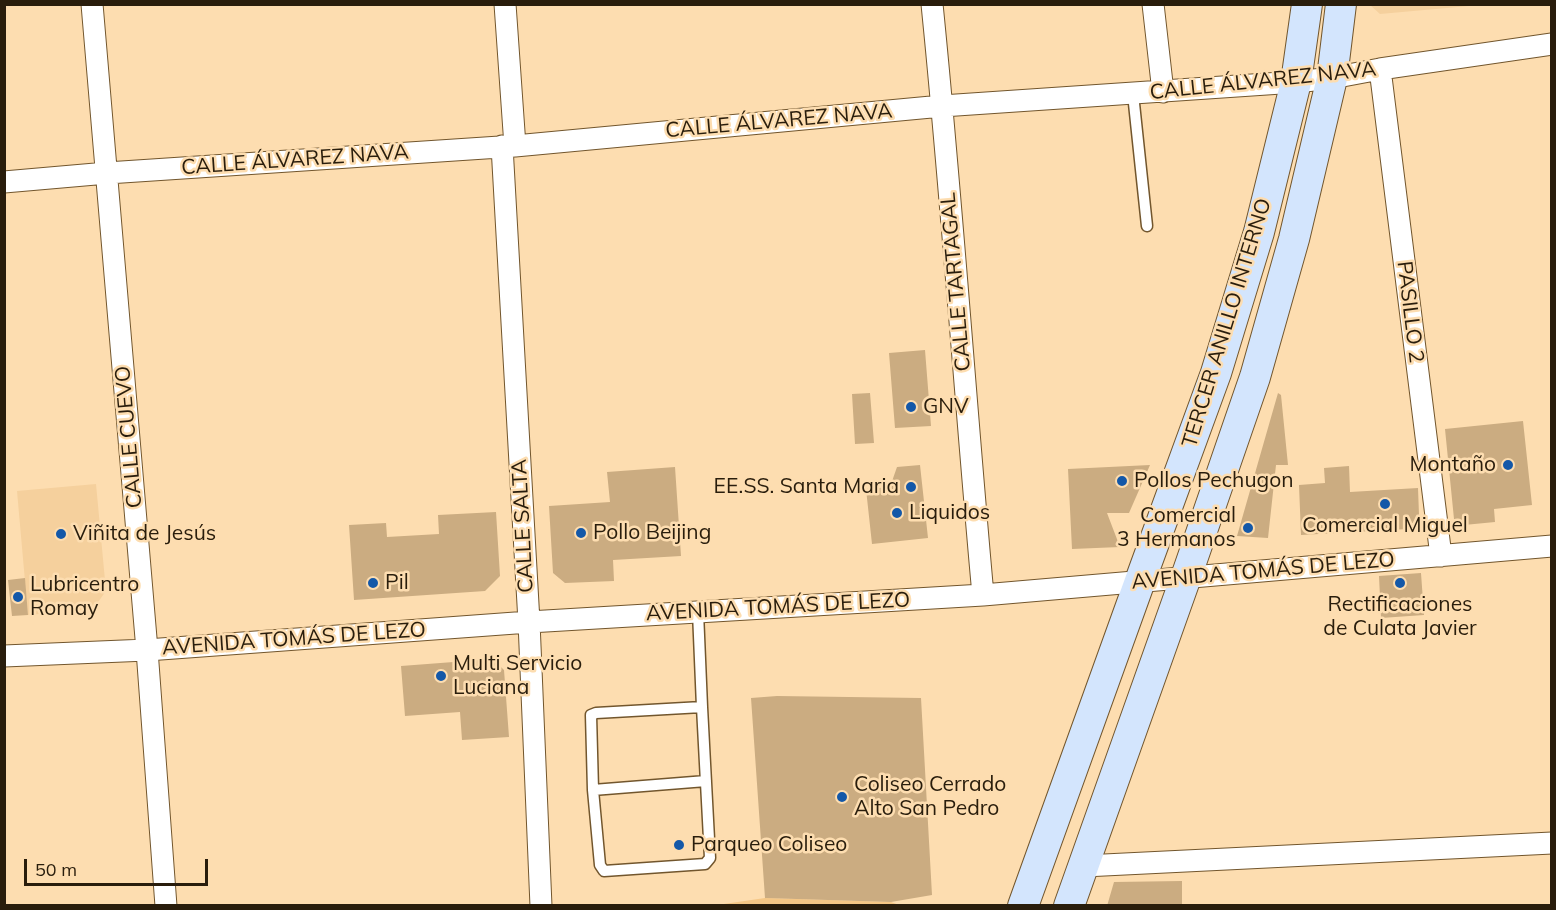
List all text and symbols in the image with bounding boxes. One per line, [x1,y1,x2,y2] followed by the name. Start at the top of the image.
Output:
[1148,57,1378,105] street label: CALLE ÁLVAREZ NAVA
[664,99,894,143] street label: CALLE ÁLVAREZ NAVA
[181,139,409,181] street label: CALLE ÁLVAREZ NAVA
[936,192,976,372] street label: CALLE TARTAGAL
[1177,195,1277,451] street label: TERCER ANILLO INTERNO
[1391,260,1429,364] street label: PASILLO 2
[110,365,148,509] street label: CALLE CUEVO
[923,394,969,420] place label: GNV
[904,400,918,414] marker: GNV
[1409,452,1496,478] place label: Montaño
[507,458,539,594] street label: CALLE SALTA
[1501,458,1515,472] marker: Montaño
[1134,468,1293,494] place label: Pollos Pechugon
[714,474,899,500] place label: EE.SS. Santa Maria
[1115,474,1129,488] marker: Pollos Pechugon
[904,480,918,494] marker: EE.SS. Santa Maria
[1378,497,1392,511] marker: Comercial Miguel
[909,500,990,526] place label: Liquidos
[1117,503,1236,553] place label: Comercial 3 Hermanos
[890,506,904,520] marker: Liquidos
[1302,513,1468,539] place label: Comercial Miguel
[593,520,711,546] place label: Pollo Beijing
[73,521,216,547] place label: Viñita de Jesús
[1241,521,1255,535] marker: Comercial 3 Hermanos
[574,526,588,540] marker: Pollo Beijing
[54,527,68,541] marker: Viñita de Jesús
[1130,547,1396,595] street label: AVENIDA TOMÁS DE LEZO
[385,570,409,596] place label: Pil
[30,572,139,622] place label: Lubricentro Romay
[366,576,380,590] marker: Pil
[1393,576,1407,590] marker: Rectificaciones de Culata Javier
[645,588,911,626] street label: AVENIDA TOMÁS DE LEZO
[11,590,25,604] marker: Lubricentro Romay
[1323,592,1477,642] place label: Rectificaciones de Culata Javier
[161,617,427,661] street label: AVENIDA TOMÁS DE LEZO
[453,651,582,701] place label: Multi Servicio Luciana
[434,669,448,683] marker: Multi Servicio Luciana
[854,772,1006,822] place label: Coliseo Cerrado Alto San Pedro
[835,790,849,804] marker: Coliseo Cerrado Alto San Pedro
[691,832,847,858] place label: Parqueo Coliseo
[672,838,686,852] marker: Parqueo Coliseo
[27,847,212,885] scale bar
[35,858,77,881] text: 50 m

